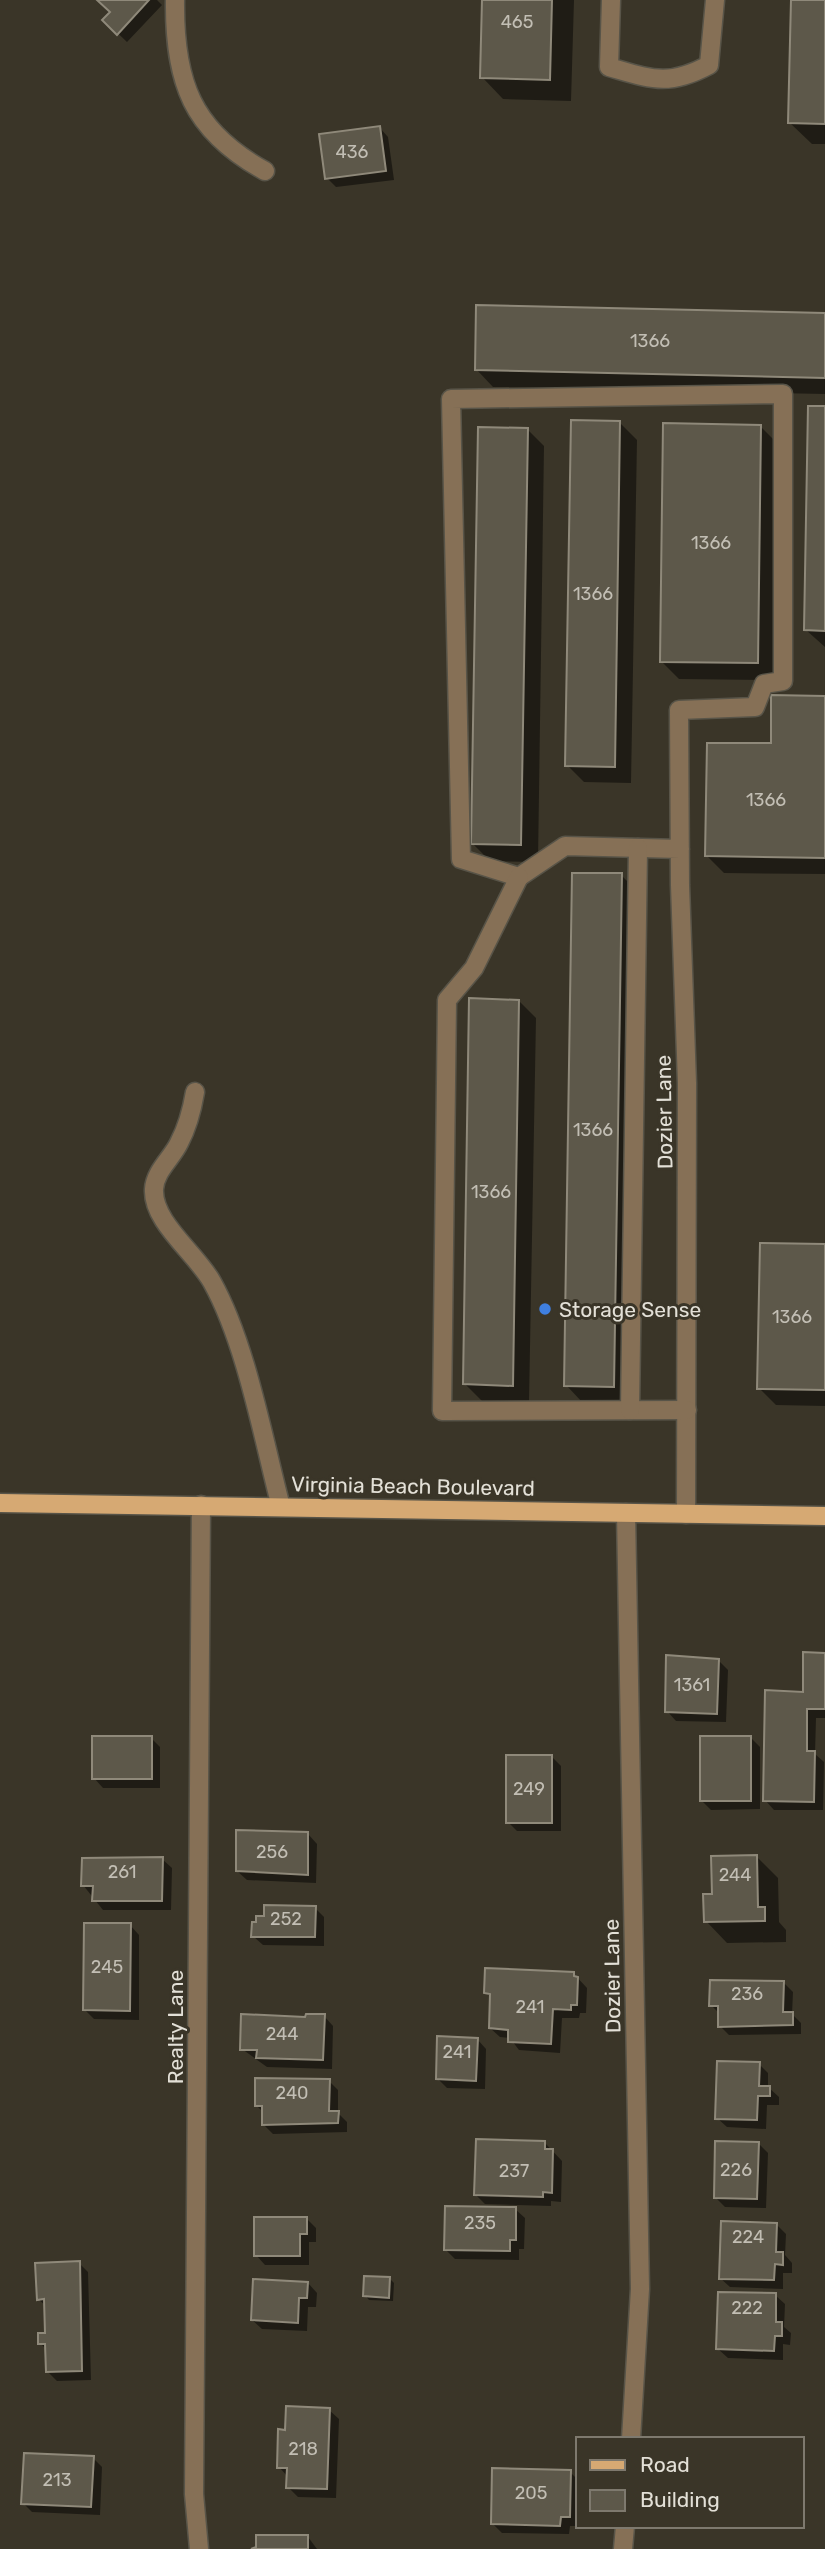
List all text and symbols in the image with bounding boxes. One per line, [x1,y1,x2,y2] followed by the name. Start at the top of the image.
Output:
[501,11,533,33] house number: 465
[336,141,369,163] house number: 436
[630,330,670,352] house number: 1366
[691,532,731,554] house number: 1366
[573,583,613,605] house number: 1366
[746,789,786,811] house number: 1366
[651,1055,677,1169] street label: Dozier Lane
[573,1119,613,1141] house number: 1366
[471,1181,511,1203] house number: 1366
[559,1297,701,1322] place label: Storage Sense
[537,1301,553,1317] marker: Storage Sense
[772,1306,812,1328] house number: 1366
[291,1471,535,1501] street label: Virginia Beach Boulevard
[674,1674,710,1696] house number: 1361
[513,1778,545,1800] house number: 249
[256,1841,288,1863] house number: 256
[108,1861,136,1883] house number: 261
[719,1864,751,1886] house number: 244
[270,1908,302,1930] house number: 252
[599,1919,625,2033] street label: Dozier Lane
[91,1956,123,1978] house number: 245
[163,1970,188,2084] street label: Realty Lane
[731,1983,763,2005] house number: 236
[516,1996,544,2018] house number: 241
[266,2023,298,2045] house number: 244
[443,2041,471,2063] house number: 241
[276,2082,309,2104] house number: 240
[720,2159,752,2181] house number: 226
[499,2160,529,2182] house number: 237
[464,2212,496,2234] house number: 235
[732,2226,764,2248] house number: 224
[731,2297,763,2319] house number: 222
[576,2437,804,2528] legend
[288,2438,318,2460] house number: 218
[640,2452,690,2477] text: Road
[42,2469,72,2491] house number: 213
[515,2482,547,2504] house number: 205
[640,2487,720,2512] text: Building

